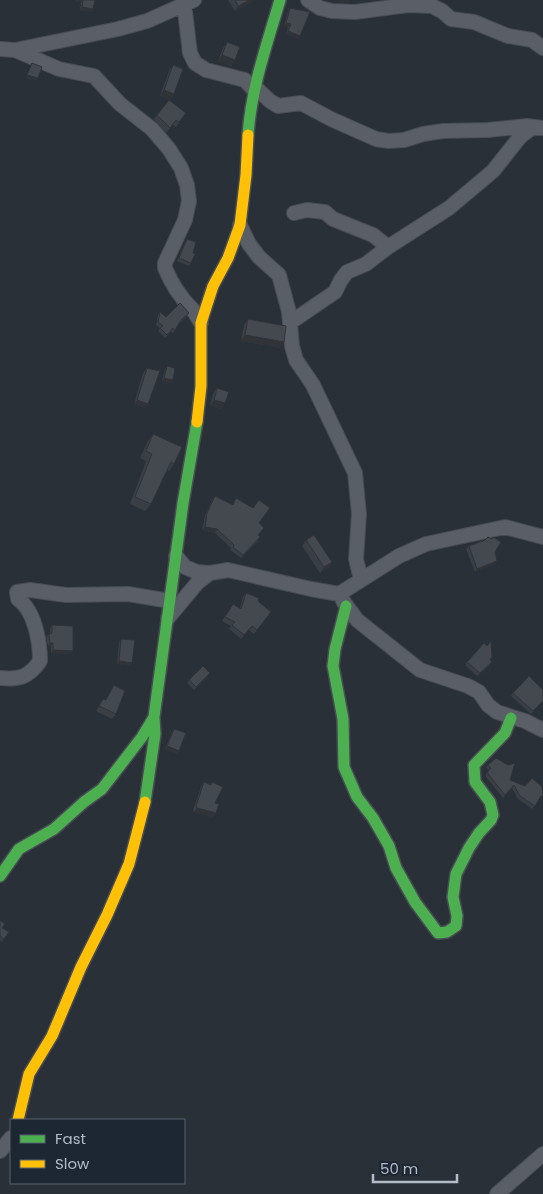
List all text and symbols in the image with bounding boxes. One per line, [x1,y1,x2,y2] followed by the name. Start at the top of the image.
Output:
[10,1119,185,1184] legend
[55,1128,86,1149] text: Fast
[373,1152,457,1184] scale bar
[55,1153,90,1174] text: Slow
[380,1158,418,1179] text: 50 m

